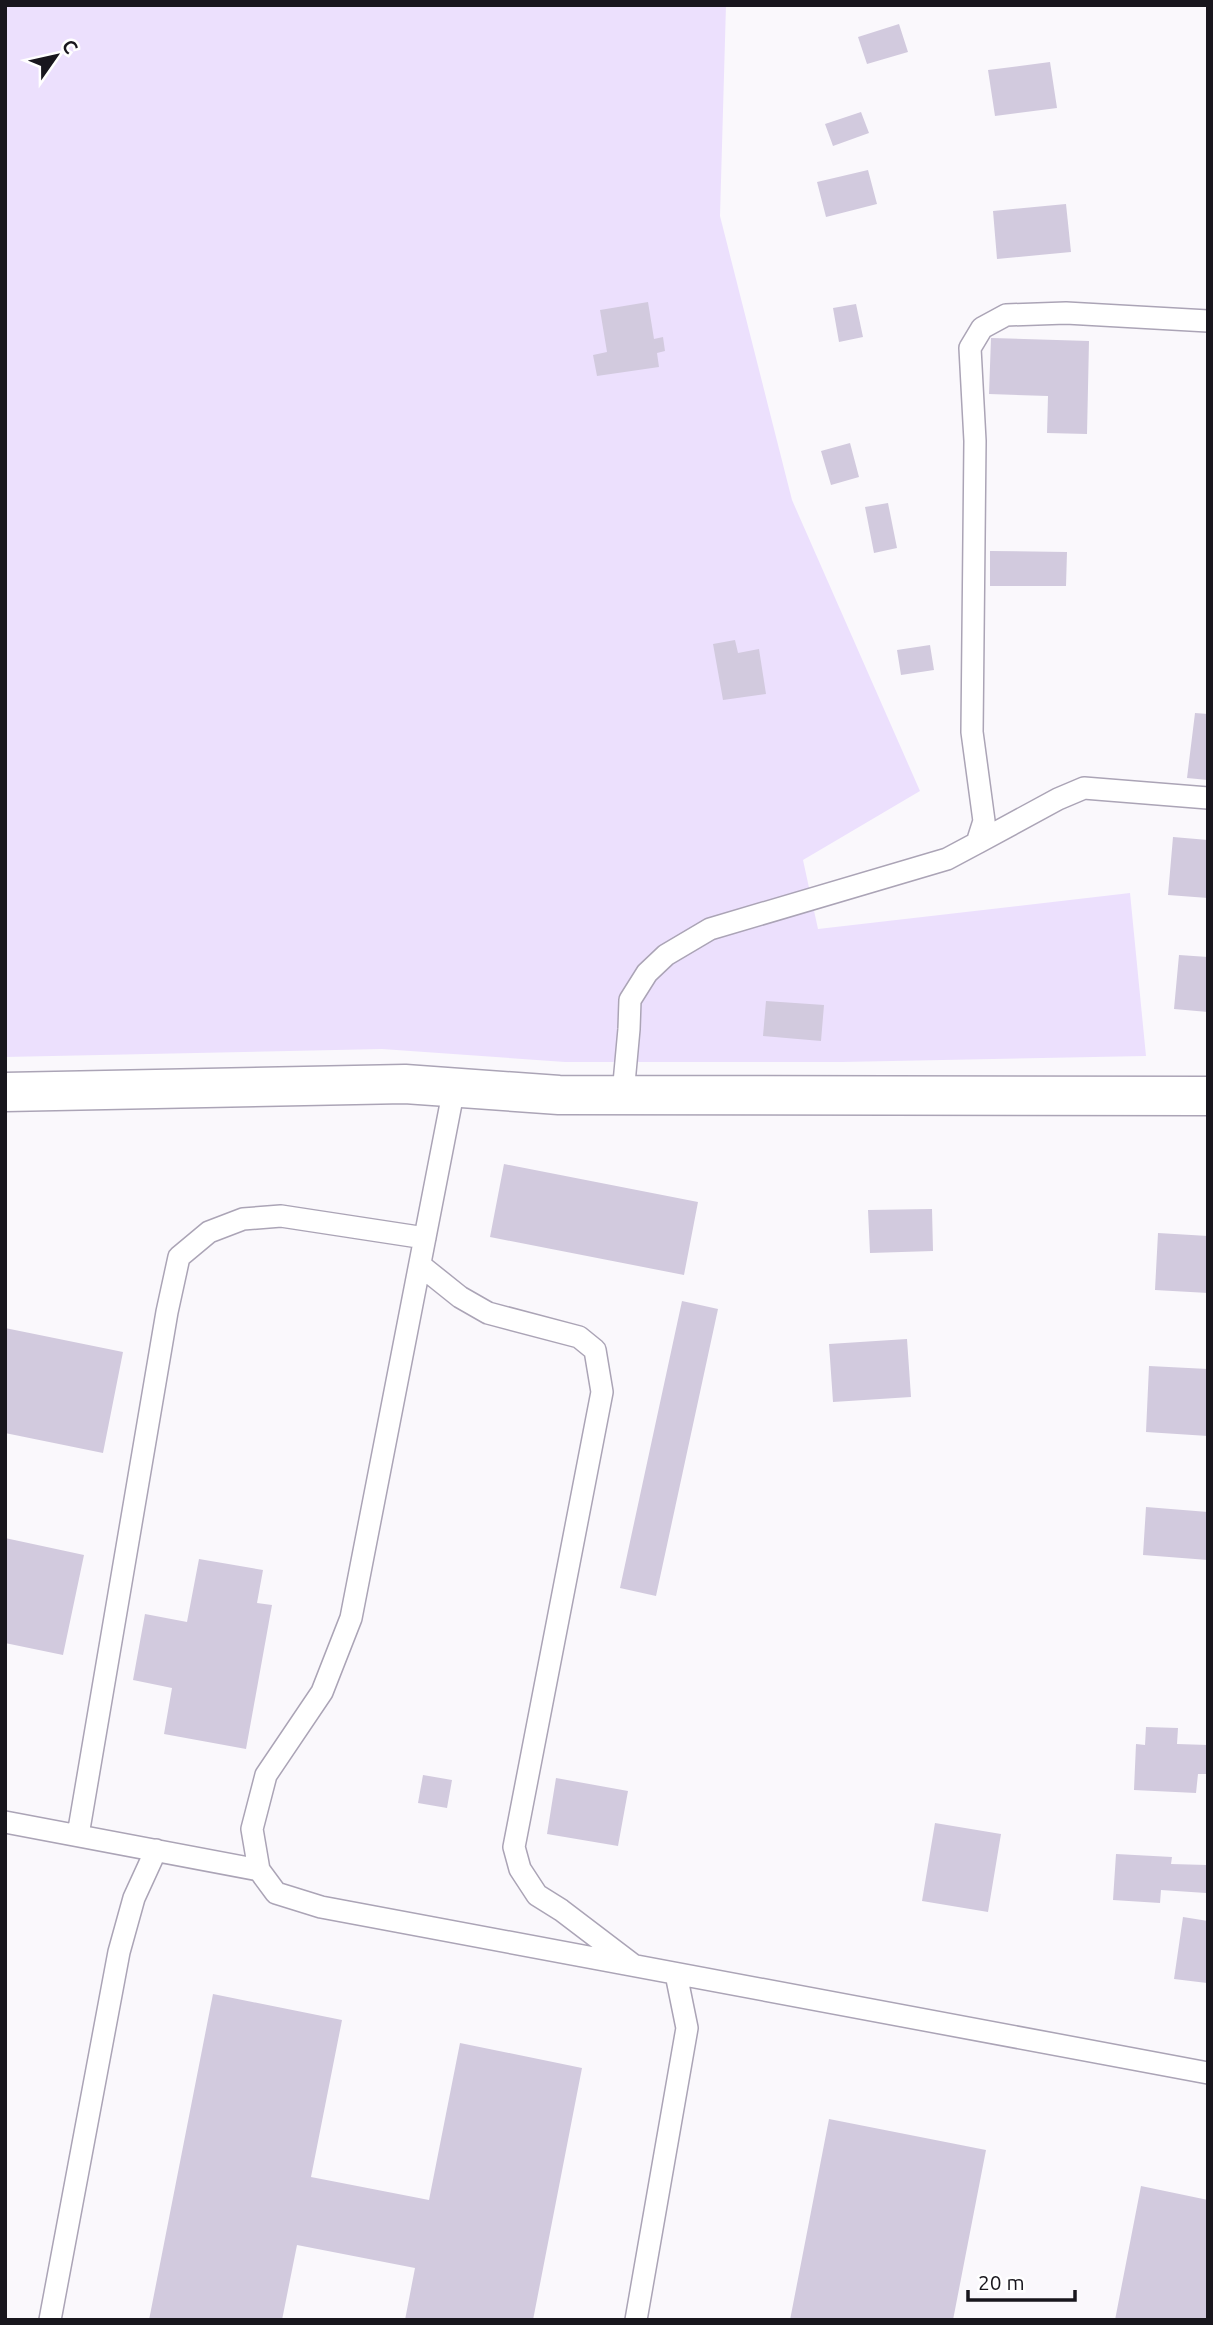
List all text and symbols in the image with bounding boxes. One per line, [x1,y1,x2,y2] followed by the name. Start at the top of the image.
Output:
[21,21,91,91] north arrow
[58,35,83,58] text: С
[968,2258,1075,2302] scale bar
[978,2270,1025,2294] text: 20 m

